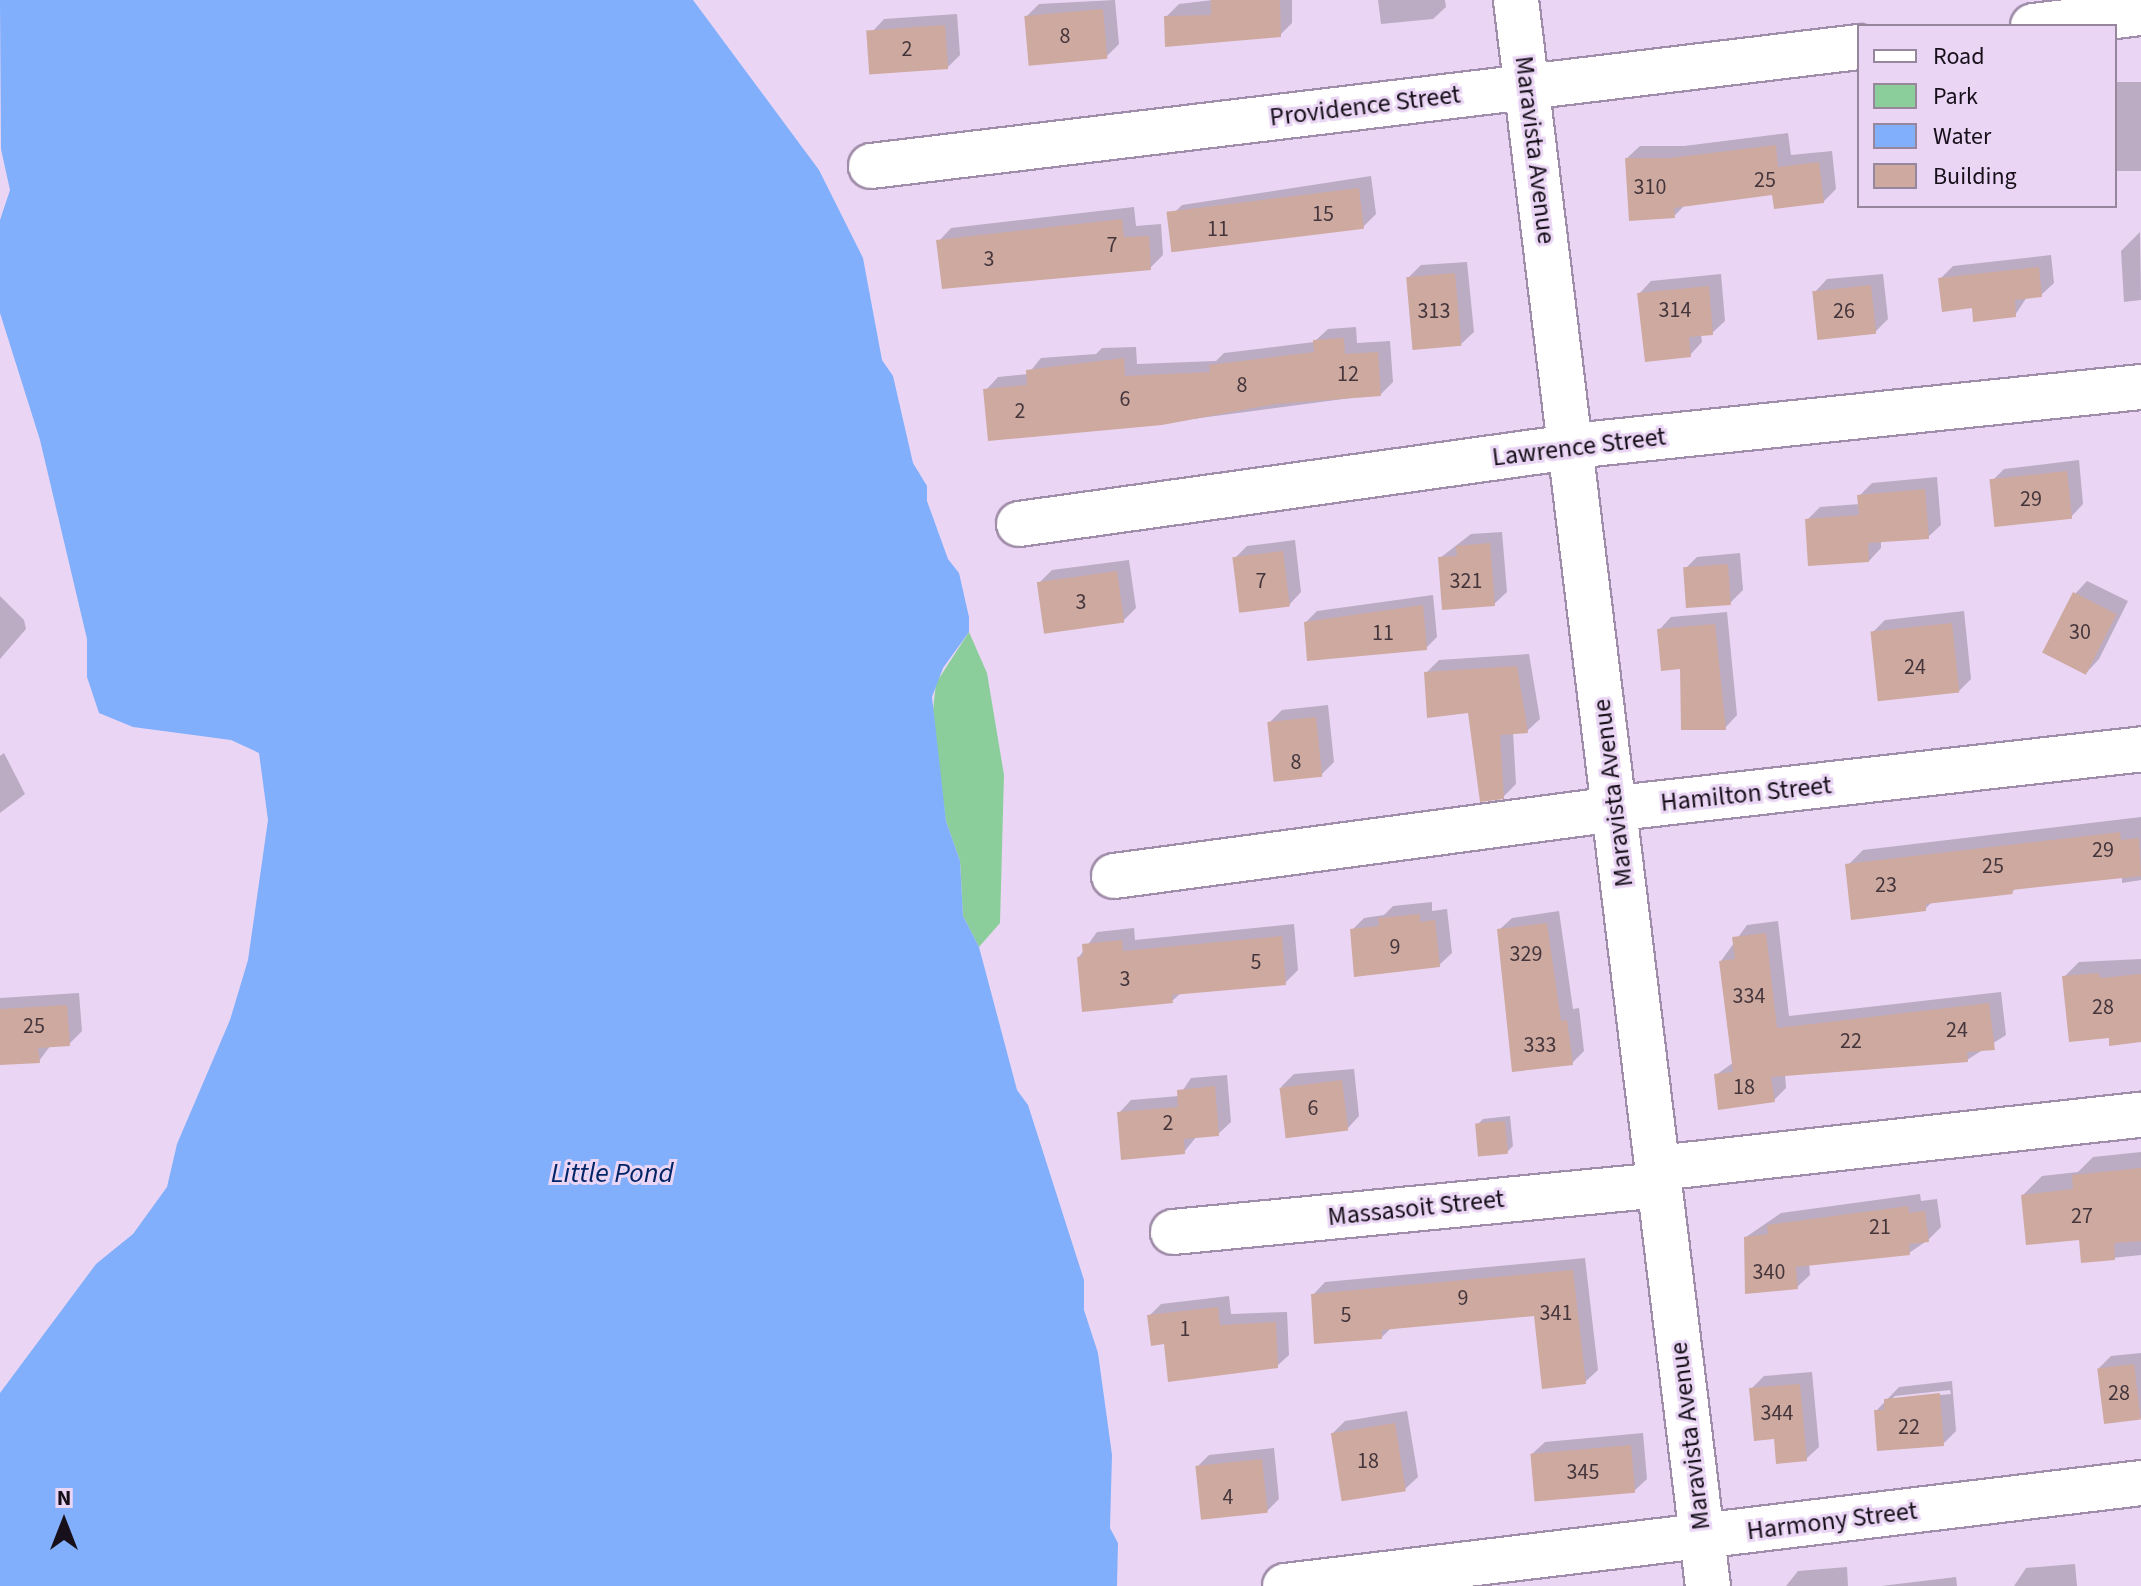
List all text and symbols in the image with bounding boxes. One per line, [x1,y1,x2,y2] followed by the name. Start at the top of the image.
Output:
[1060,24,1070,50] house number: 8
[1857,24,2117,208] legend
[902,37,912,63] house number: 2
[1933,39,1985,74] text: Road
[1508,54,1562,246] street label: Maravista Avenue
[1268,79,1462,133] street label: Providence Street
[1933,79,1978,114] text: Park
[1933,119,1991,154] text: Water
[1933,159,2017,194] text: Building
[1754,168,1776,194] house number: 25
[1634,175,1666,201] house number: 310
[1312,202,1334,228] house number: 15
[1207,217,1229,243] house number: 11
[1107,233,1117,259] house number: 7
[984,247,994,273] house number: 3
[1659,298,1691,324] house number: 314
[1418,299,1450,325] house number: 313
[1833,299,1855,325] house number: 26
[1337,362,1359,388] house number: 12
[1237,373,1247,399] house number: 8
[1120,387,1130,413] house number: 6
[1015,399,1025,425] house number: 2
[1490,421,1668,473] street label: Lawrence Street
[2020,487,2042,513] house number: 29
[1256,569,1266,595] house number: 7
[1450,569,1482,595] house number: 321
[1076,590,1086,616] house number: 3
[2069,620,2091,646] house number: 30
[1372,621,1394,647] house number: 11
[1904,655,1926,681] house number: 24
[1586,697,1640,889] street label: Maravista Avenue
[1291,750,1301,776] house number: 8
[1659,770,1833,818] street label: Hamilton Street
[2092,838,2114,864] house number: 29
[1982,854,2004,880] house number: 25
[1875,873,1897,899] house number: 23
[1390,935,1400,961] house number: 9
[1510,942,1542,968] house number: 329
[1251,950,1261,976] house number: 5
[1120,967,1130,993] house number: 3
[1733,984,1765,1010] house number: 334
[2092,995,2114,1021] house number: 28
[23,1014,45,1040] house number: 25
[1946,1018,1968,1044] house number: 24
[1840,1029,1862,1055] house number: 22
[1524,1033,1556,1059] house number: 333
[1733,1075,1755,1101] house number: 18
[1308,1096,1318,1122] house number: 6
[1163,1111,1173,1137] house number: 2
[551,1156,673,1190] water label: Little Pond
[1326,1183,1506,1233] street label: Massasoit Street
[2071,1204,2093,1230] house number: 27
[1869,1215,1891,1241] house number: 21
[1753,1260,1785,1286] house number: 340
[1458,1286,1468,1312] house number: 9
[1540,1301,1572,1327] house number: 341
[1341,1303,1351,1329] house number: 5
[1180,1317,1190,1343] house number: 1
[1663,1340,1717,1532] street label: Maravista Avenue
[2108,1381,2130,1407] house number: 28
[1761,1401,1793,1427] house number: 344
[1898,1415,1920,1441] house number: 22
[1357,1449,1379,1475] house number: 18
[1567,1460,1599,1486] house number: 345
[24,1482,104,1562] north arrow
[57,1482,71,1514] text: N
[1223,1485,1233,1511] house number: 4
[1745,1495,1919,1547] street label: Harmony Street

